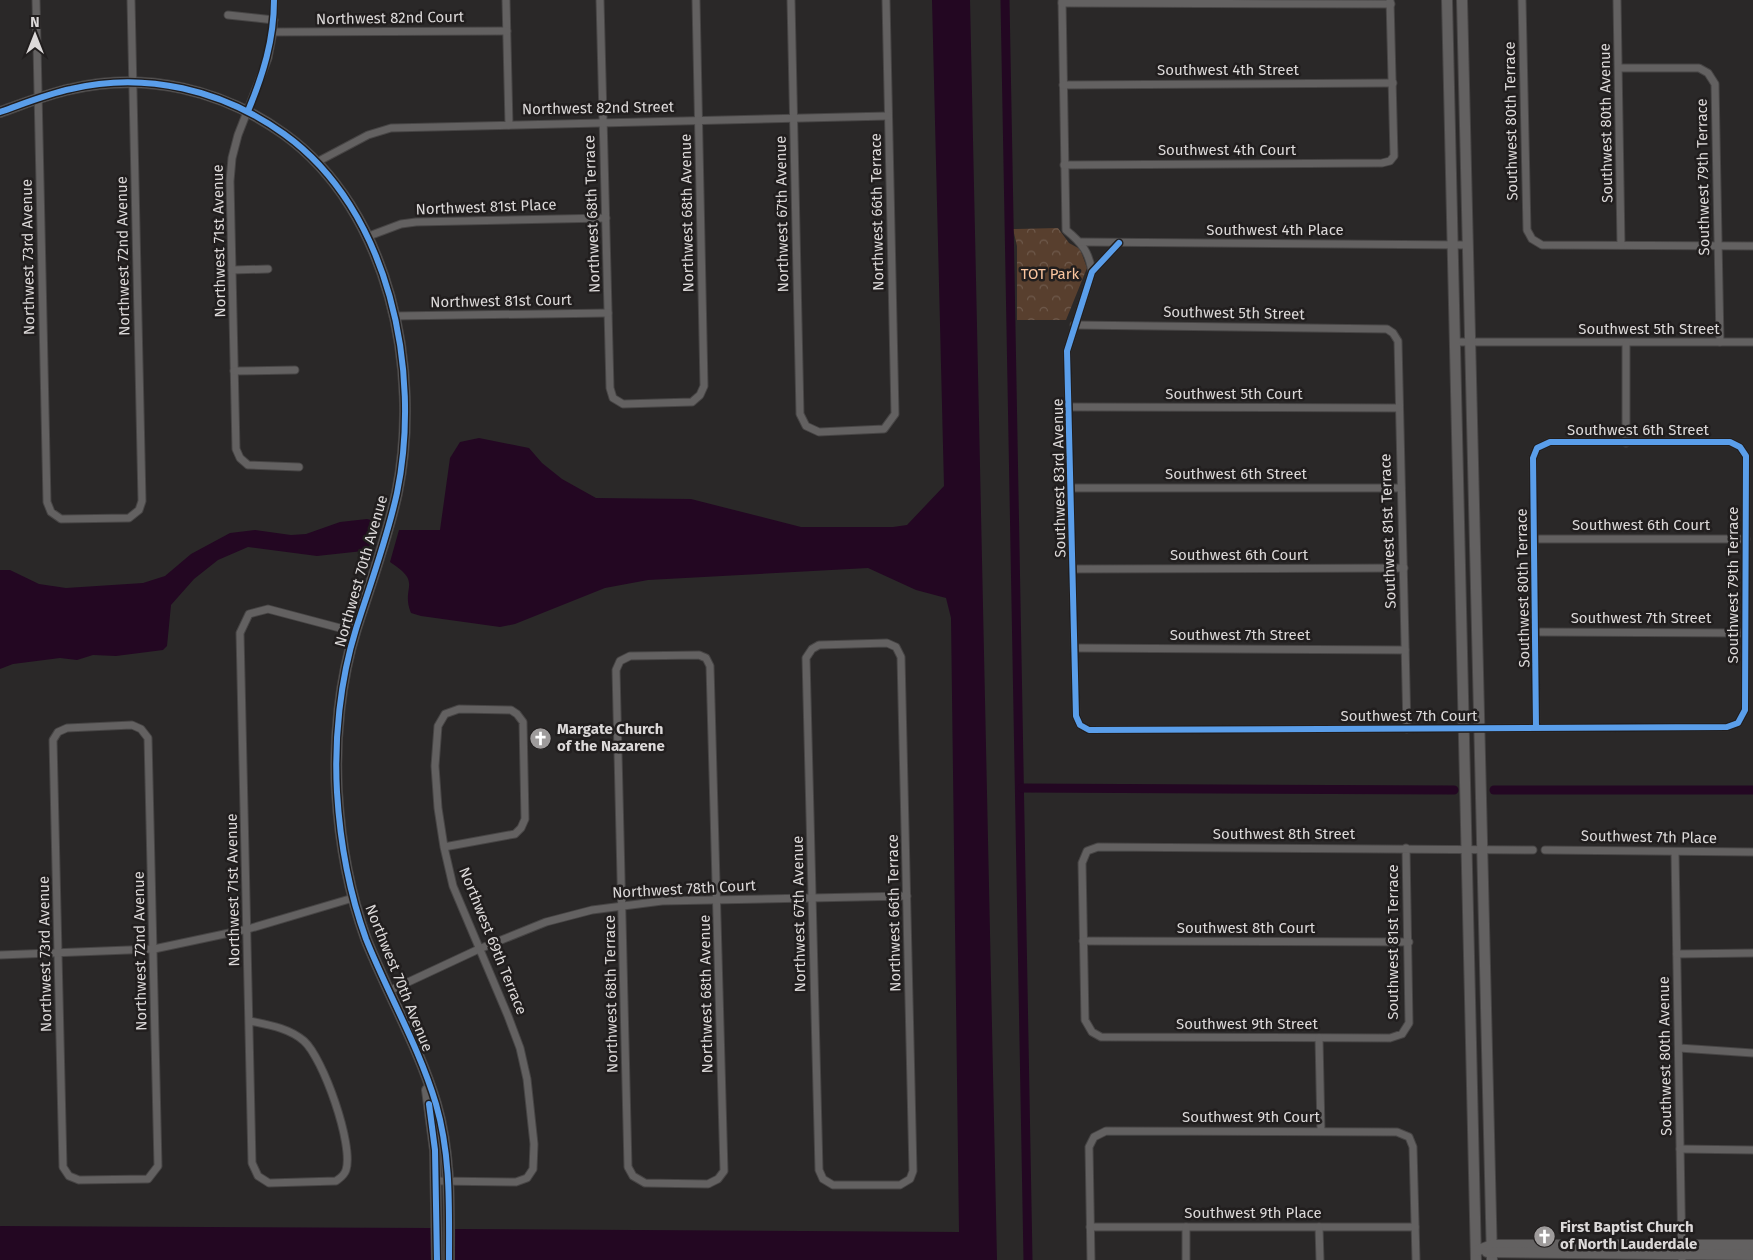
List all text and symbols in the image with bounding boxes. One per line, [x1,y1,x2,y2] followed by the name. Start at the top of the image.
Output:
[316,8,465,28] street label: Northwest 82nd Court
[10,10,60,60] north arrow
[30,14,40,31] text: N
[1501,41,1521,201] street label: Southwest 80th Terrace
[1596,43,1616,203] street label: Southwest 80th Avenue
[1157,61,1300,79] street label: Southwest 4th Street
[522,98,675,118] street label: Northwest 82nd Street
[1693,98,1713,256] street label: Southwest 79th Terrace
[867,133,887,291] street label: Northwest 66th Terrace
[677,134,697,292] street label: Northwest 68th Avenue
[580,135,604,293] street label: Northwest 68th Terrace
[772,136,792,292] street label: Northwest 67th Avenue
[1158,141,1297,159] street label: Southwest 4th Court
[209,164,229,318] street label: Northwest 71st Avenue
[113,176,133,336] street label: Northwest 72nd Avenue
[18,179,38,335] street label: Northwest 73rd Avenue
[415,196,557,218] street label: Northwest 81st Place
[1206,221,1344,239] street label: Southwest 4th Place
[1021,265,1079,283] park label: TOT Park
[430,291,573,311] street label: Northwest 81st Court
[1163,303,1305,323] street label: Southwest 5th Street
[1578,320,1720,338] street label: Southwest 5th Street
[1165,385,1303,403] street label: Southwest 5th Court
[1049,398,1069,558] street label: Southwest 83rd Avenue
[1567,421,1710,439] street label: Southwest 6th Street
[1376,453,1400,609] street label: Southwest 81st Terrace
[1165,465,1308,483] street label: Southwest 6th Street
[331,493,391,649] street label: Northwest 70th Avenue
[1724,506,1742,664] street label: Southwest 79th Terrace
[1513,508,1533,668] street label: Southwest 80th Terrace
[1572,516,1711,534] street label: Southwest 6th Court
[1170,546,1309,564] street label: Southwest 6th Court
[1571,609,1712,627] street label: Southwest 7th Street
[1170,626,1311,644] street label: Southwest 7th Street
[1341,707,1478,725] street label: Southwest 7th Court
[557,720,665,755] place label: Margate Church of the Nazarene
[529,726,553,750] church icon: Margate Church of the Nazarene
[223,813,243,967] street label: Northwest 71st Avenue
[1213,825,1356,843] street label: Southwest 8th Street
[1581,827,1717,847] street label: Southwest 7th Place
[884,834,904,992] street label: Northwest 66th Terrace
[789,836,809,992] street label: Northwest 67th Avenue
[1384,864,1402,1020] street label: Southwest 81st Terrace
[455,865,531,1017] street label: Northwest 69th Terrace
[130,871,150,1031] street label: Northwest 72nd Avenue
[35,876,55,1032] street label: Northwest 73rd Avenue
[612,876,757,902] street label: Northwest 78th Court
[361,902,437,1054] street label: Northwest 70th Avenue
[601,915,621,1073] street label: Northwest 68th Terrace
[696,915,716,1073] street label: Northwest 68th Avenue
[1177,919,1316,937] street label: Southwest 8th Court
[1655,976,1675,1136] street label: Southwest 80th Avenue
[1176,1015,1319,1033] street label: Southwest 9th Street
[1182,1108,1321,1126] street label: Southwest 9th Court
[1184,1204,1322,1222] street label: Southwest 9th Place
[1560,1218,1697,1253] place label: First Baptist Church of North Lauderdale
[1532,1224,1556,1248] church icon: First Baptist Church of North Lauderdale

